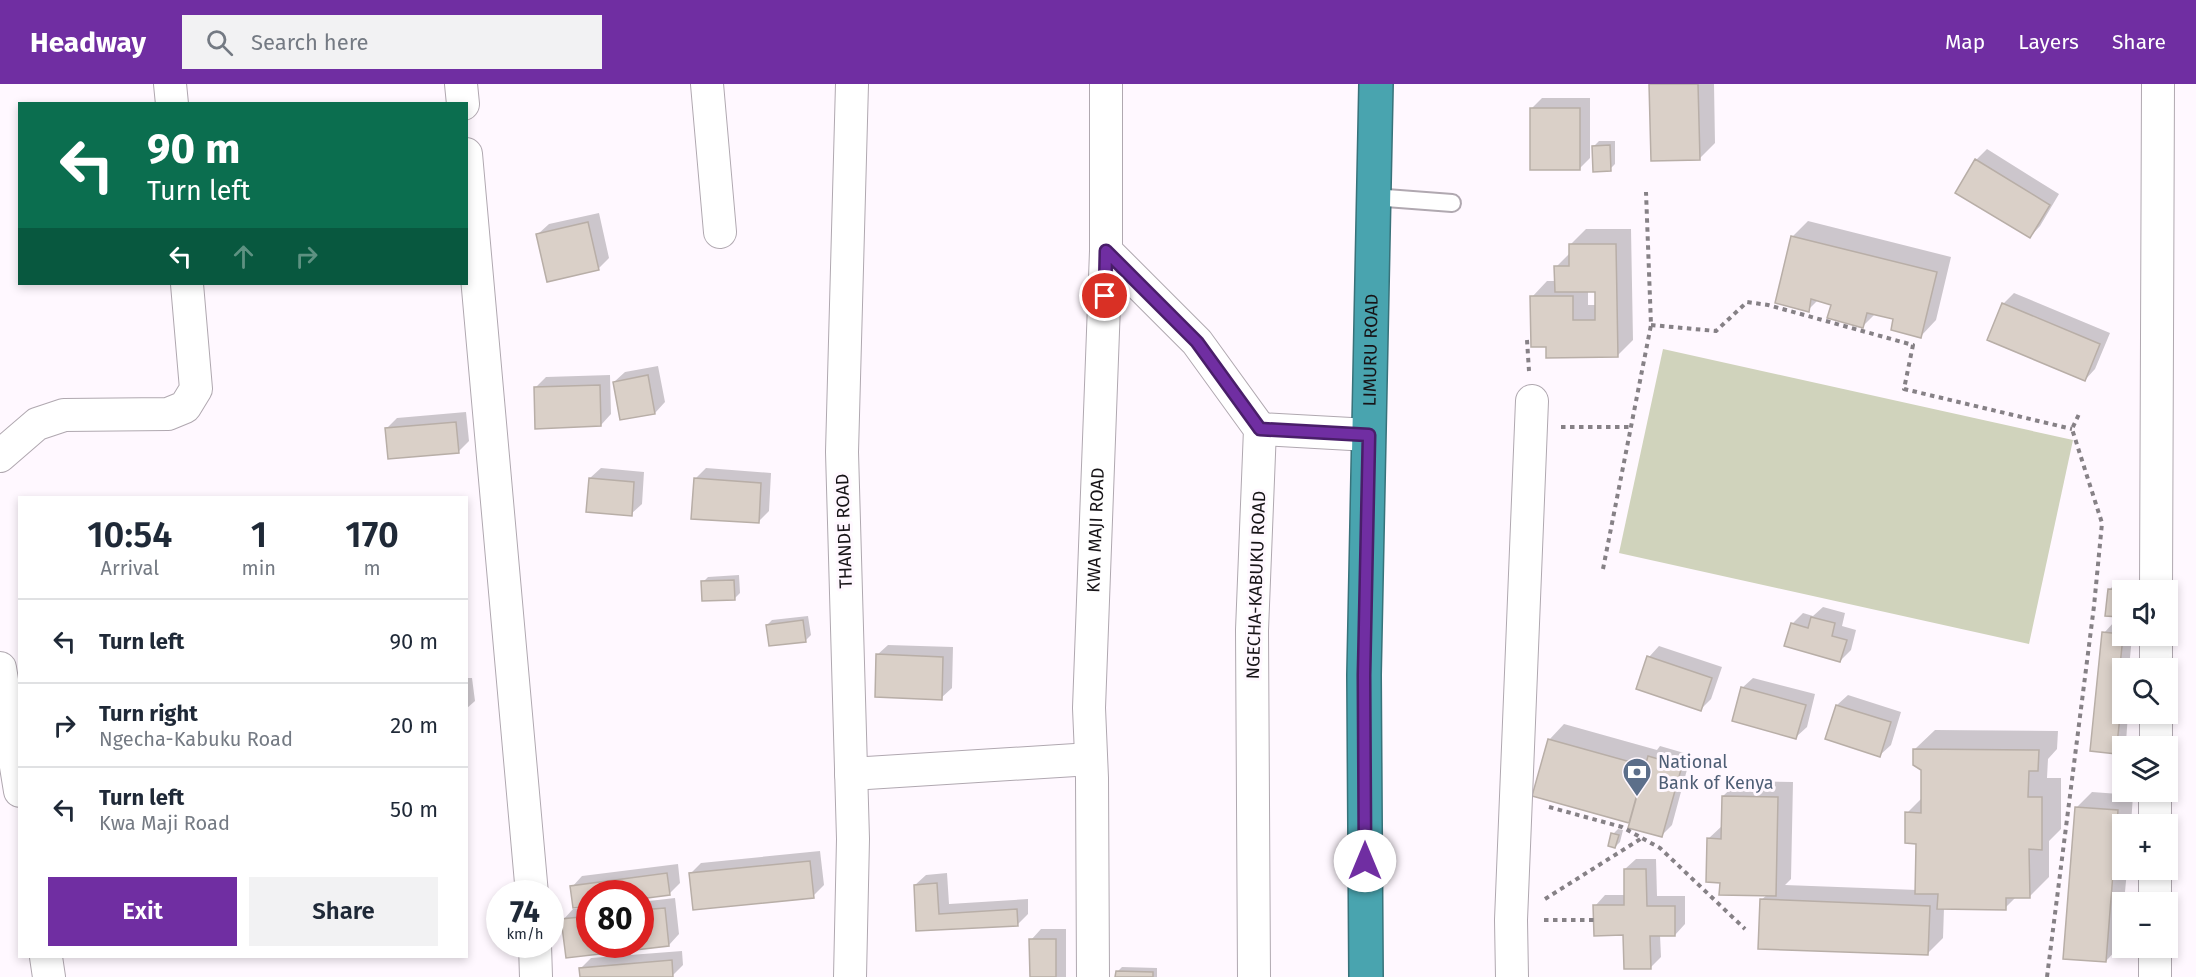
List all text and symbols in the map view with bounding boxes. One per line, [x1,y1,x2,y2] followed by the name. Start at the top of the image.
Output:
[182,15,602,69] search box
[30,26,146,59] text: Headway
[203,26,236,59] icon: search
[251,29,369,56] text: Search here
[1945,29,1985,55] text: Map
[2018,29,2079,55] text: Layers
[2112,29,2166,55] text: Share
[147,124,241,174] text: 90 m
[48,126,126,204] icon: left
[147,175,250,207] text: Turn left
[164,240,197,273] icon: left
[227,240,260,273] icon: ahead
[290,240,323,273] icon: right
[1079,270,1130,321] pin
[1088,279,1121,312] icon: arrive
[1358,294,1383,407] street label: LIMURU ROAD
[1082,467,1109,593] street label: KWA MAJI ROAD
[831,473,857,589] street label: THANDE ROAD
[1242,490,1270,680] street label: NGECHA-KABUKU ROAD
[87,513,172,557] text: 10:54
[251,513,267,557] text: 1
[345,513,399,557] text: 170
[100,556,159,580] text: Arrival
[242,556,276,580] text: min
[363,556,381,580] text: m
[2112,580,2178,958] map controls
[2112,580,2178,646] button: sound
[48,625,81,658] icon: left
[99,628,184,655] text: Turn left
[389,628,438,655] text: 90 m
[2112,658,2178,724] button: search
[99,700,198,727] text: Turn right
[48,709,81,742] icon: right
[390,712,438,739] text: 20 m
[99,727,293,751] text: Ngecha-Kabuku Road
[2112,736,2178,802] button: layers
[1658,751,1774,794] place label: National Bank of Kenya
[1621,756,1653,798] bank icon: National Bank of Kenya
[99,784,184,811] text: Turn left
[48,793,81,826] icon: left
[390,796,438,823] text: 50 m
[99,811,230,835] text: Kwa Maji Road
[2112,814,2178,880] button: +
[1333,829,1397,893] position arrow
[48,877,237,946] button: Exit
[249,877,438,946] button: Share
[576,880,654,958] speed limit sign: 80
[2112,892,2178,958] button: −
[510,894,540,930] text: 74
[506,925,544,943] text: km/h

